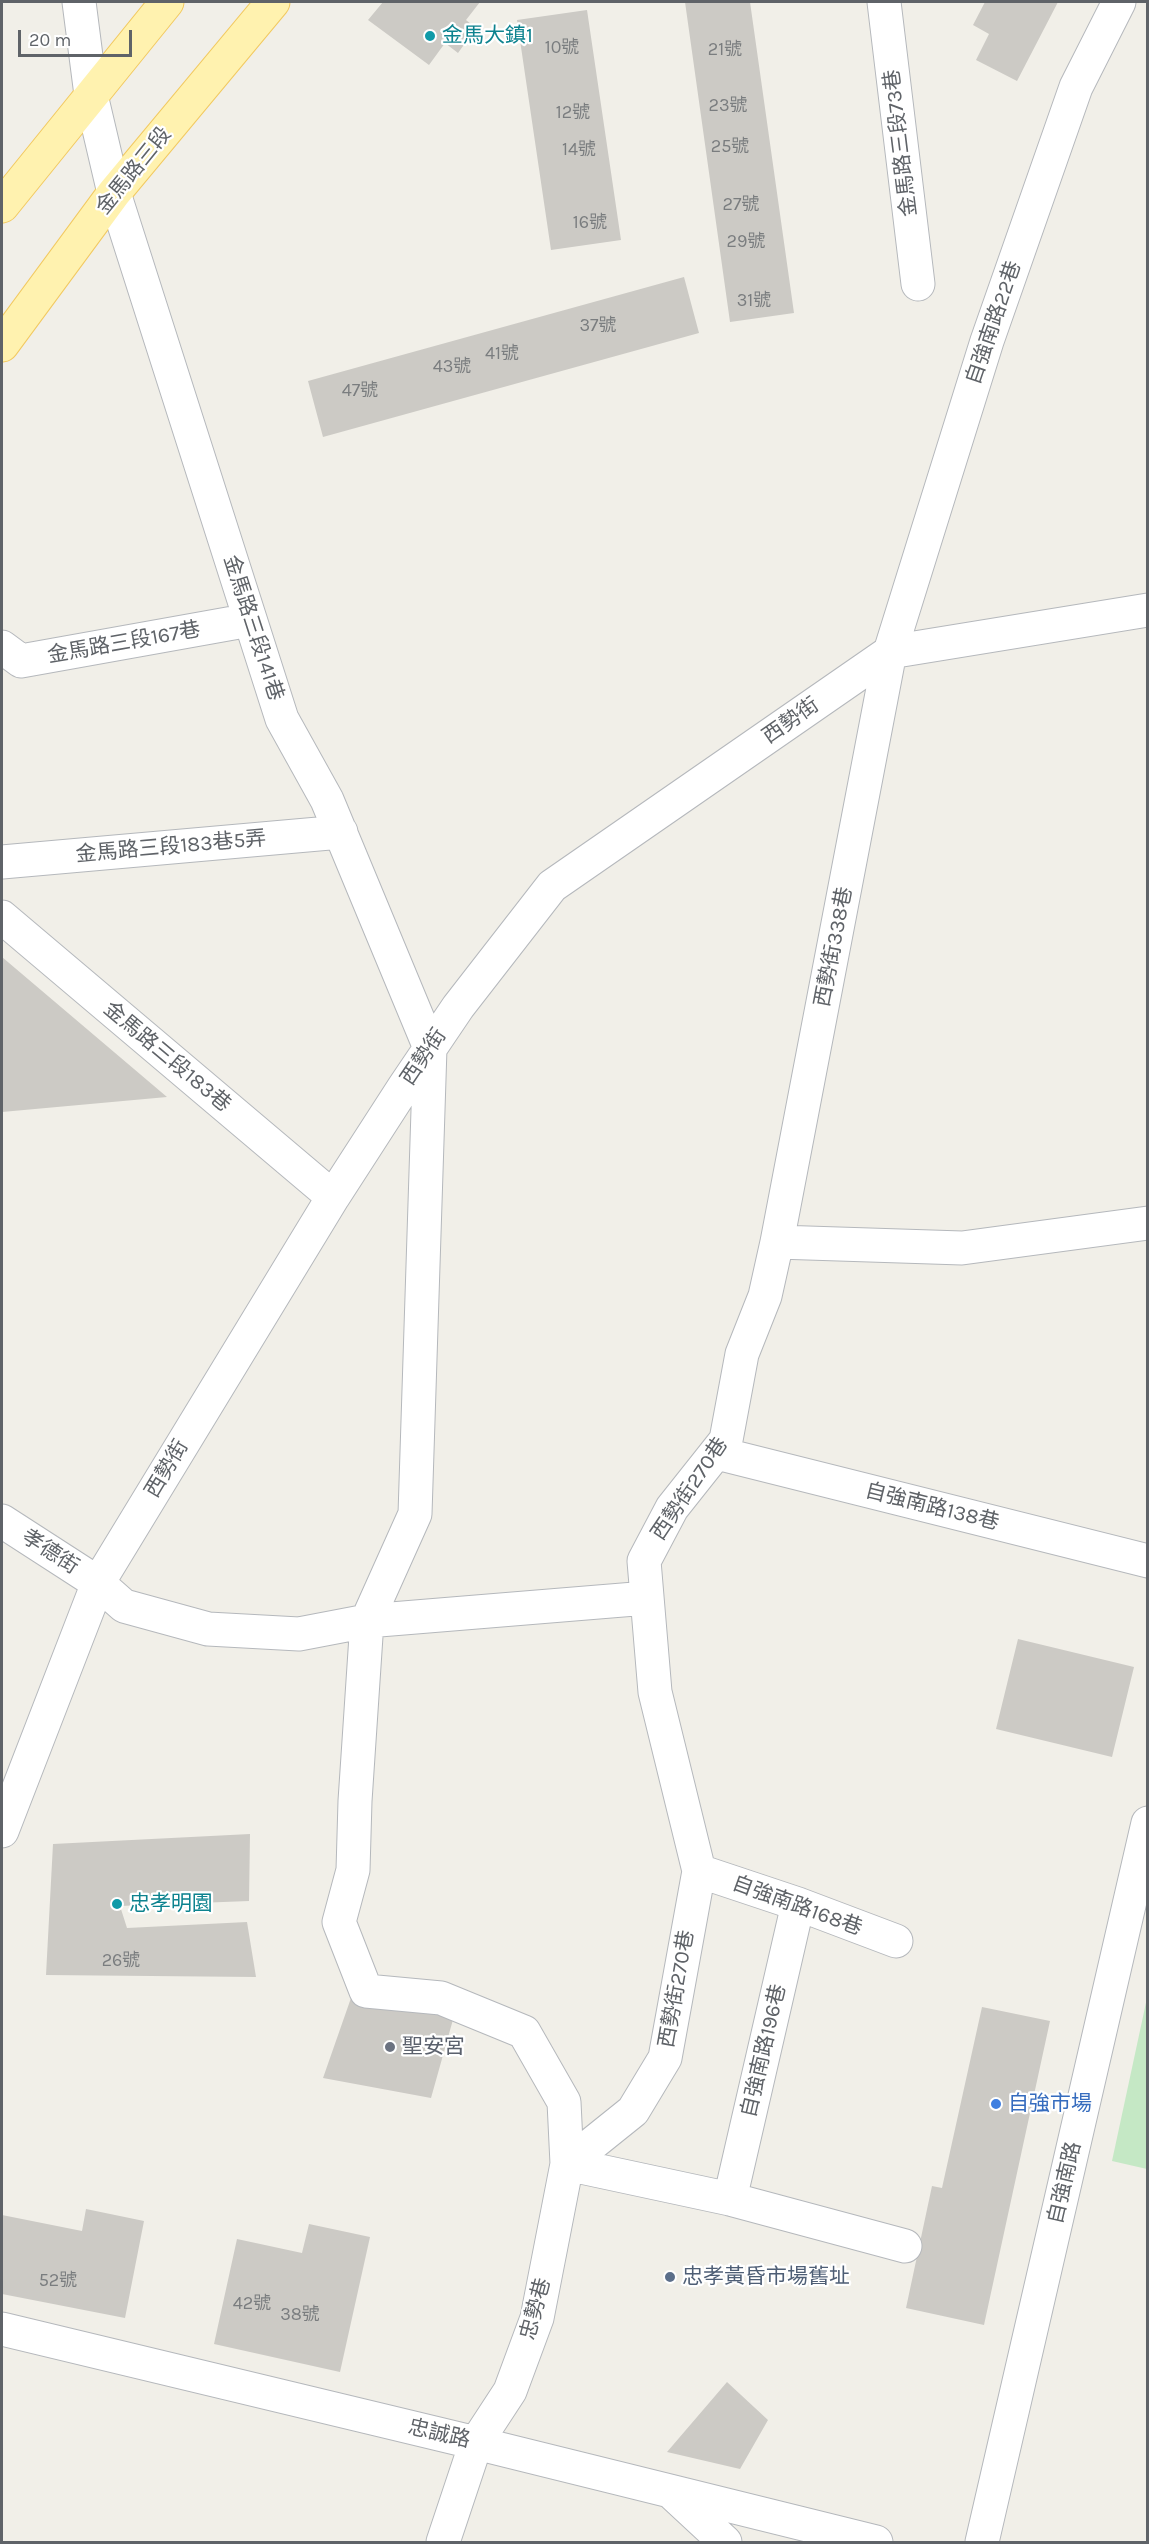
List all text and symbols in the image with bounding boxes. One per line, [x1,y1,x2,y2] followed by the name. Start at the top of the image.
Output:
[21,18,135,56] scale bar
[442,23,533,49] place label: 金馬大鎮1
[29,29,71,51] text: 20 m
[423,29,437,43] marker: 金馬大鎮1
[545,37,579,59] house number: 10號
[708,39,742,61] house number: 21號
[879,68,923,218] street label: 金馬路三段73巷
[708,95,748,117] house number: 23號
[556,102,590,124] house number: 12號
[91,122,177,220] street label: 金馬路三段
[711,136,749,158] house number: 25號
[562,139,596,161] house number: 14號
[723,194,759,216] house number: 27號
[573,212,607,234] house number: 16號
[727,231,765,253] house number: 29號
[961,258,1027,388] street label: 自強南路22巷
[737,290,771,312] house number: 31號
[579,315,617,337] house number: 37號
[485,343,519,365] house number: 41號
[433,356,471,378] house number: 43號
[342,380,378,402] house number: 47號
[218,552,288,704] street label: 金馬路三段141巷
[46,617,202,669] street label: 金馬路三段167巷
[758,693,824,749] street label: 西勢街
[75,826,267,868] street label: 金馬路三段183巷5弄
[810,885,858,1009] street label: 西勢街338巷
[98,996,236,1118] street label: 金馬路三段183巷
[396,1024,452,1090] street label: 西勢街
[646,1433,734,1545] street label: 西勢街270巷
[140,1436,194,1502] street label: 西勢街
[862,1478,1002,1536] street label: 自強南路138巷
[17,1524,83,1580] street label: 孝德街
[728,1871,866,1941] street label: 自強南路168巷
[129,1891,213,1917] place label: 忠孝明園
[110,1897,124,1911] marker: 忠孝明園
[654,1928,700,2050] street label: 西勢街270巷
[102,1950,140,1972] house number: 26號
[736,1982,792,2120] street label: 自強南路196巷
[402,2034,465,2060] place label: 聖安宮
[383,2040,397,2054] marker: 聖安宮
[1008,2091,1092,2117] place label: 自強市場
[989,2097,1003,2111] marker: 自強市場
[1043,2139,1087,2227] street label: 自強南路
[682,2264,850,2290] place label: 忠孝黃昏市場舊址
[39,2270,77,2292] house number: 52號
[663,2270,677,2284] marker: 忠孝黃昏市場舊址
[516,2275,556,2343] street label: 忠勢巷
[233,2293,271,2315] house number: 42號
[280,2304,320,2326] house number: 38號
[405,2415,473,2453] street label: 忠誠路

